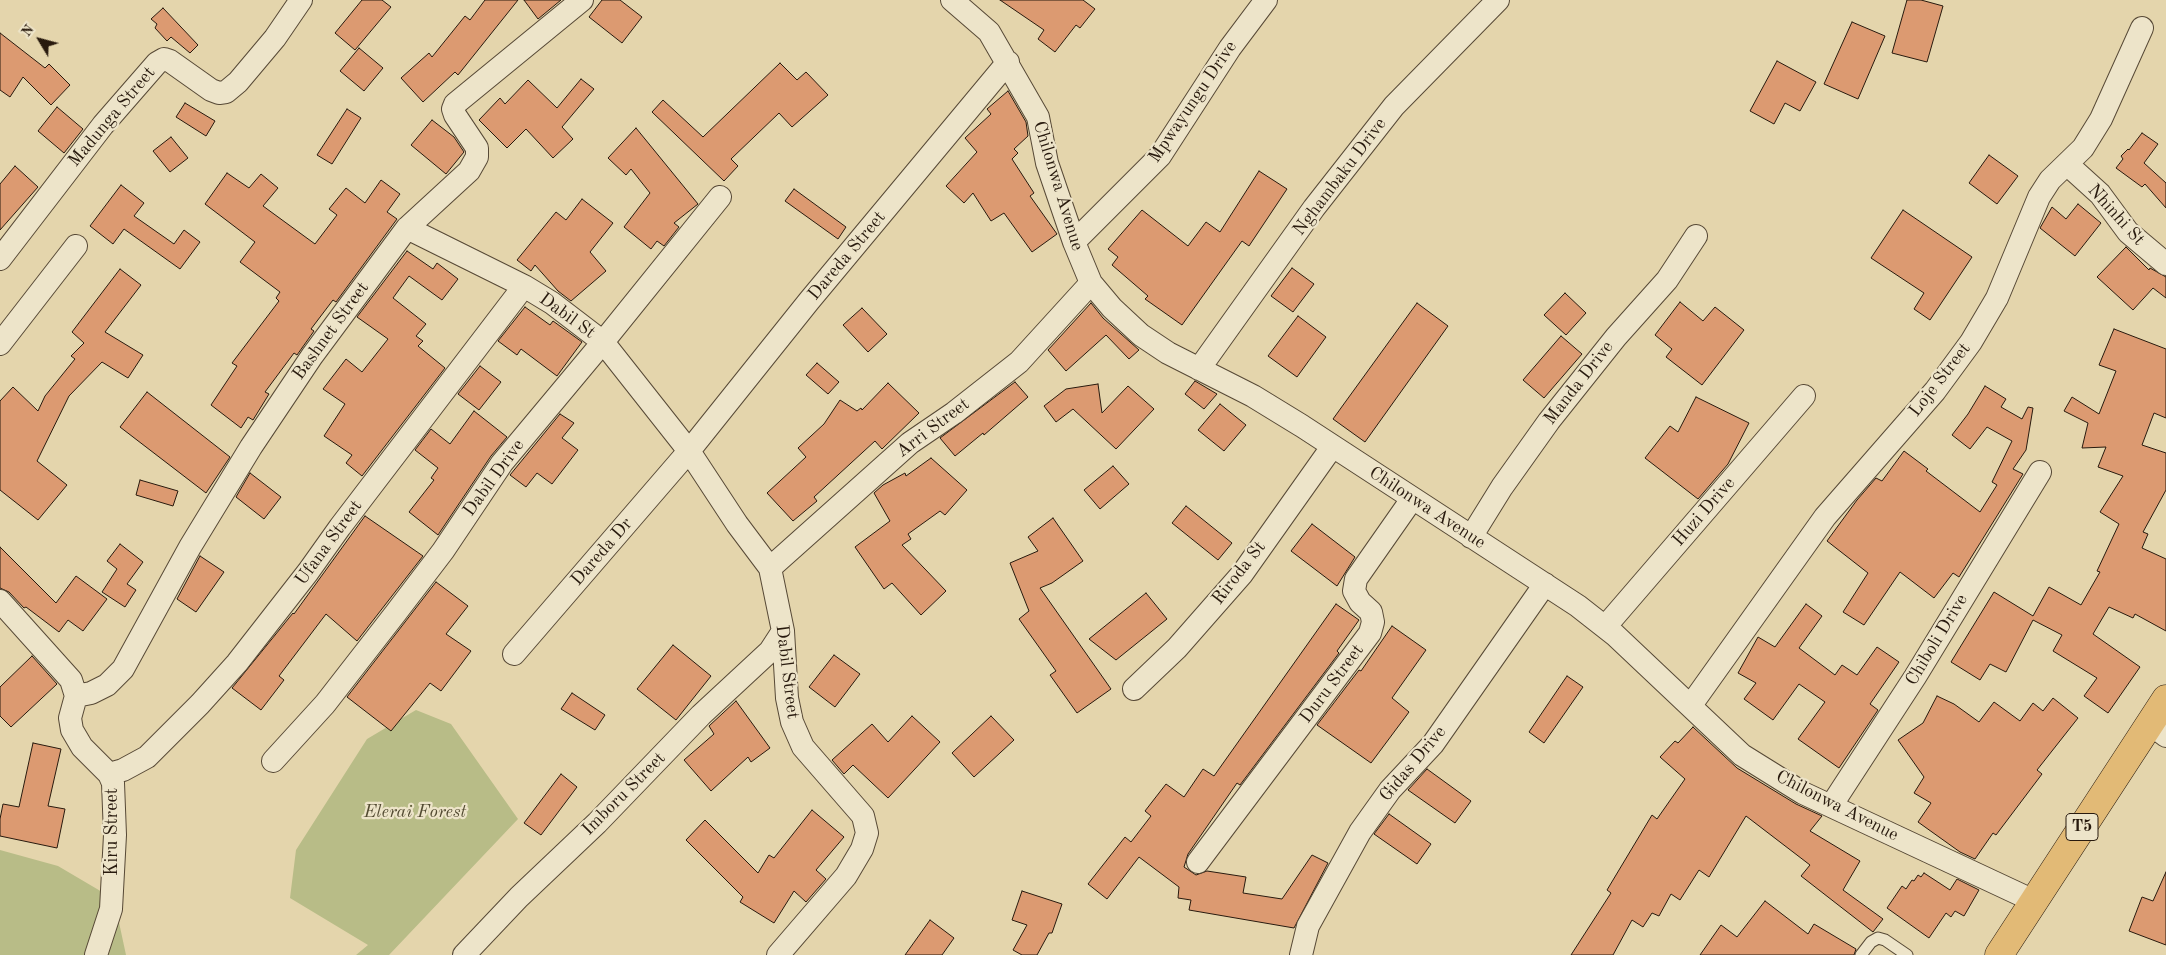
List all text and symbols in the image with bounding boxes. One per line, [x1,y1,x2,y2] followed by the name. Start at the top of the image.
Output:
[15,15,65,65] north arrow
[19,22,37,39] text: N
[1144,37,1242,167] street label: Mpwayungu Drive
[64,63,160,171] street label: Madunga Street
[1289,114,1391,240] street label: Nghambaku Drive
[1028,118,1088,254] street label: Chilonwa Avenue
[2083,180,2149,250] street label: Nhinhi St
[803,207,891,305] street label: Dareda Street
[288,278,374,384] street label: Bashnet Street
[535,288,599,344] street label: Dabil St
[1540,337,1618,429] street label: Manda Drive
[1904,339,1976,421] street label: Loje Street
[892,393,974,463] street label: Arri Street
[459,435,529,521] street label: Dabil Drive
[1365,462,1489,554] street label: Chilonwa Avenue
[1668,473,1740,551] street label: Huzi Drive
[291,496,367,590] street label: Ufana Street
[567,513,637,591] street label: Dareda Dr
[1207,537,1271,609] street label: Riroda St
[1901,590,1973,690] street label: Chiboli Drive
[771,624,803,720] street label: Dabil Street
[1295,640,1369,728] street label: Duru Street
[1375,722,1451,806] street label: Gidas Drive
[578,748,670,840] street label: Imboru Street
[1772,766,1902,846] street label: Chilonwa Avenue
[101,788,123,876] street label: Kiru Street
[364,801,466,823] park label: Elerai Forest
[2066,814,2098,840] road number: T5

